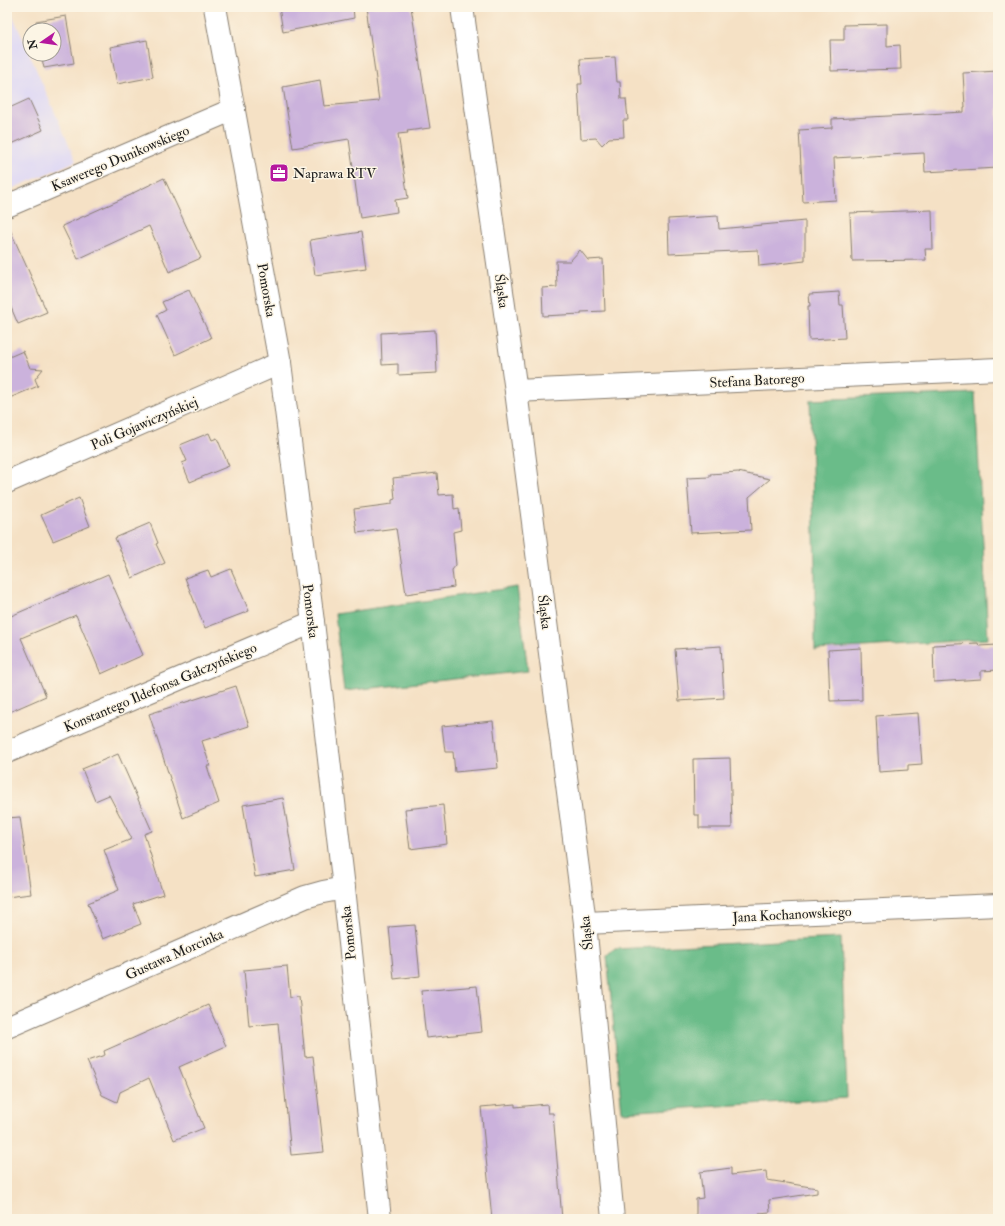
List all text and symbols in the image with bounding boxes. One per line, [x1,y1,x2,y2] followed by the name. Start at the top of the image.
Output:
[22,22,62,62] north arrow
[25,37,40,51] text: N
[49,122,192,195] street label: Ksawerego Dunikowskiego
[268,162,290,184] office icon: Naprawa RTV
[293,165,377,183] place label: Naprawa RTV
[253,262,280,319] street label: Pomorska
[491,273,512,309] street label: Śląska
[709,370,805,391] street label: Stefana Batorego
[88,393,201,455] street label: Poli Gojawiczyńskiej
[299,583,322,639] street label: Pomorska
[534,594,555,630] street label: Śląska
[61,639,260,737] street label: Konstantego Ildefonsa Gałczyńskiego
[731,903,852,926] street label: Jana Kochanowskiego
[337,905,360,961] street label: Pomorska
[576,915,597,951] street label: Śląska
[123,925,226,984] street label: Gustawa Morcinka

